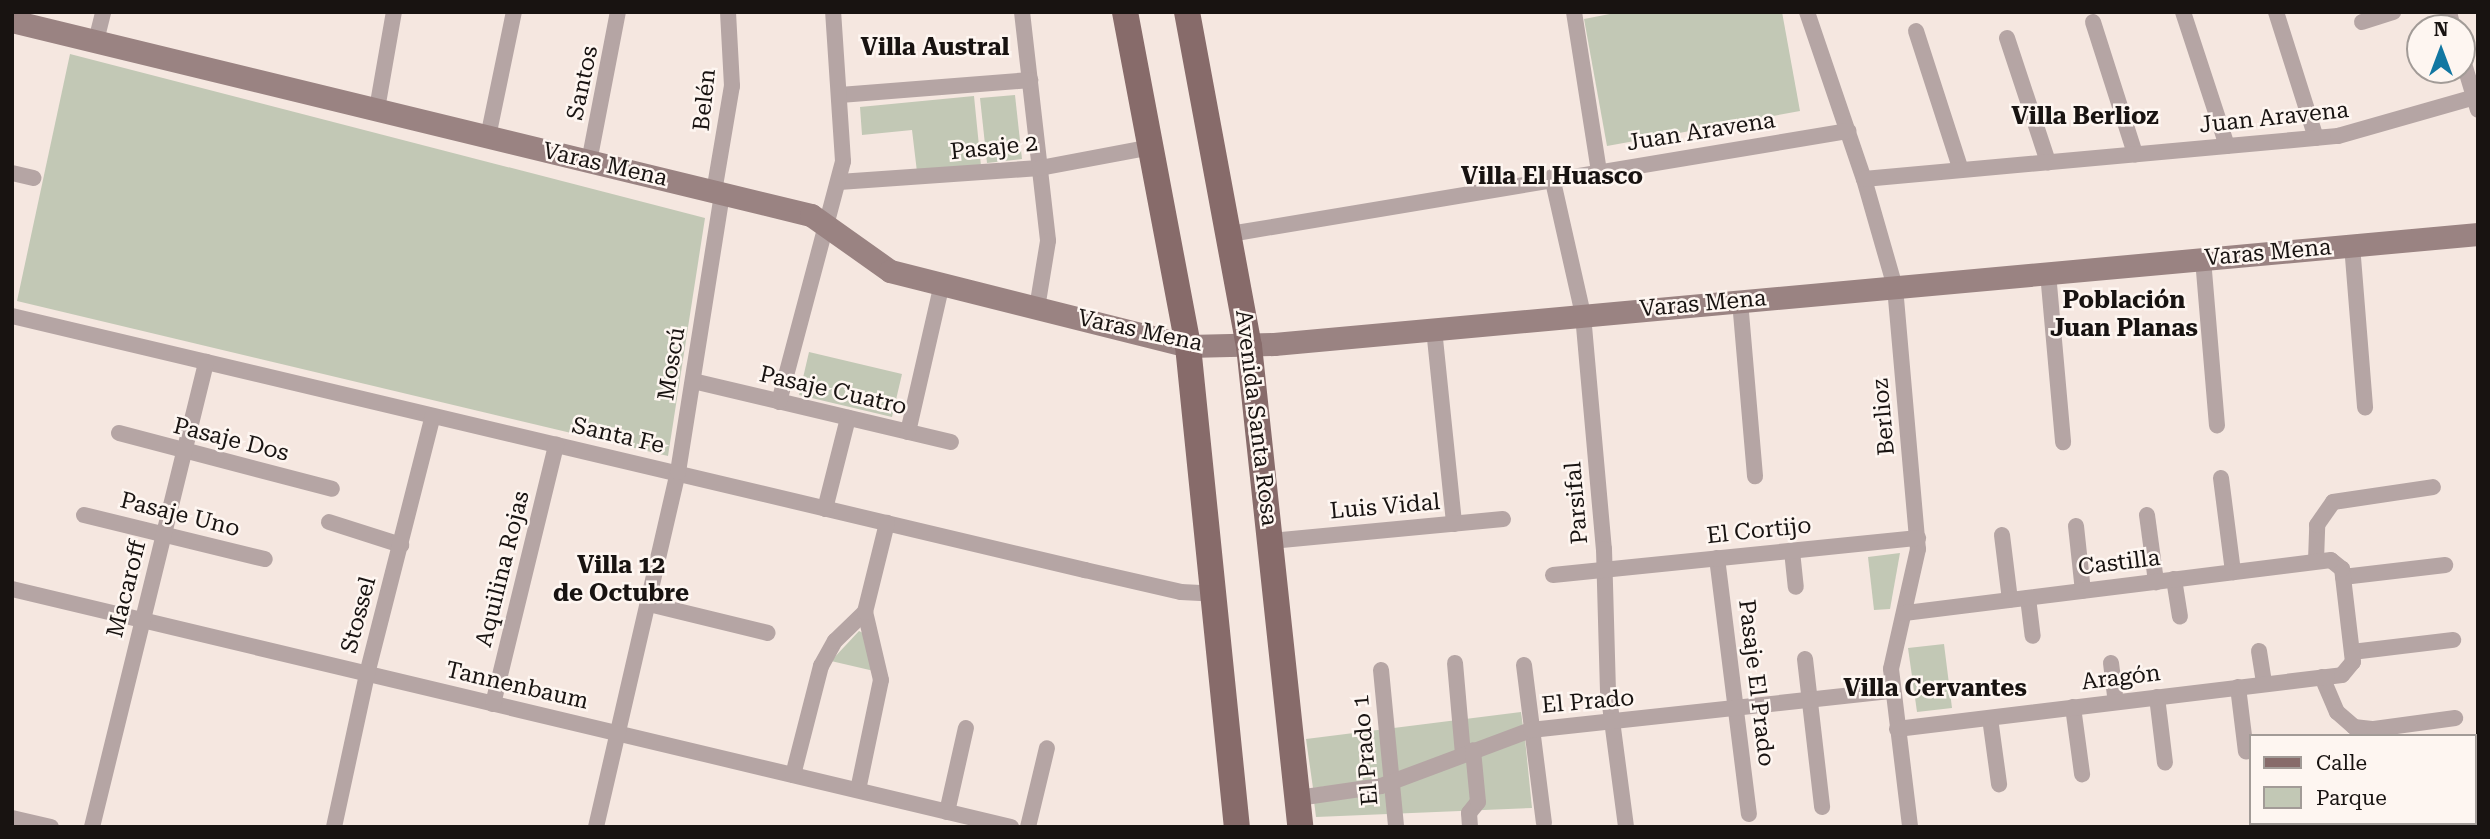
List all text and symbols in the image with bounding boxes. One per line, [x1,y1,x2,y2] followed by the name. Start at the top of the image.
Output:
[2406,14,2476,84] north arrow
[2434,18,2448,41] text: N
[861,34,1009,62] district label: Villa Austral
[562,43,604,123] street label: Santos
[688,67,722,133] street label: Belén
[2198,96,2350,140] street label: Juan Aravena
[2011,103,2159,131] district label: Villa Berlioz
[1625,107,1777,157] street label: Juan Aravena
[949,130,1039,166] street label: Pasaje 2
[540,137,670,193] street label: Varas Mena
[1461,163,1643,191] district label: Villa El Huasco
[2203,234,2333,272] street label: Varas Mena
[1638,285,1768,323] street label: Varas Mena
[2050,287,2198,343] district label: Población Juan Planas
[1075,304,1205,358] street label: Varas Mena
[1229,308,1283,528] street label: Avenida Santa Rosa
[653,325,691,403] street label: Moscú
[757,361,909,421] street label: Pasaje Cuatro
[1867,377,1901,457] street label: Berlioz
[170,412,292,468] street label: Pasaje Dos
[569,412,667,460] street label: Santa Fe
[1560,461,1594,545] street label: Parsifal
[117,487,243,543] street label: Pasaje Uno
[470,488,536,650] street label: Aquilina Rojas
[1329,488,1441,526] street label: Luis Vidal
[1705,512,1813,550] street label: El Cortijo
[102,538,152,640] street label: Macaroff
[2076,544,2162,582] street label: Castilla
[553,552,689,608] district label: Villa 12 de Octubre
[336,574,382,656] street label: Stossel
[1732,598,1780,768] street label: Pasaje El Prado
[443,656,591,716] street label: Tannenbaum
[2080,659,2162,697] street label: Aragón
[1843,675,2027,703] district label: Villa Cervantes
[1541,684,1635,720] street label: El Prado
[1347,693,1385,807] street label: El Prado 1
[2248,734,2476,825] legend
[2316,751,2367,775] text: Calle
[2316,786,2387,810] text: Parque

